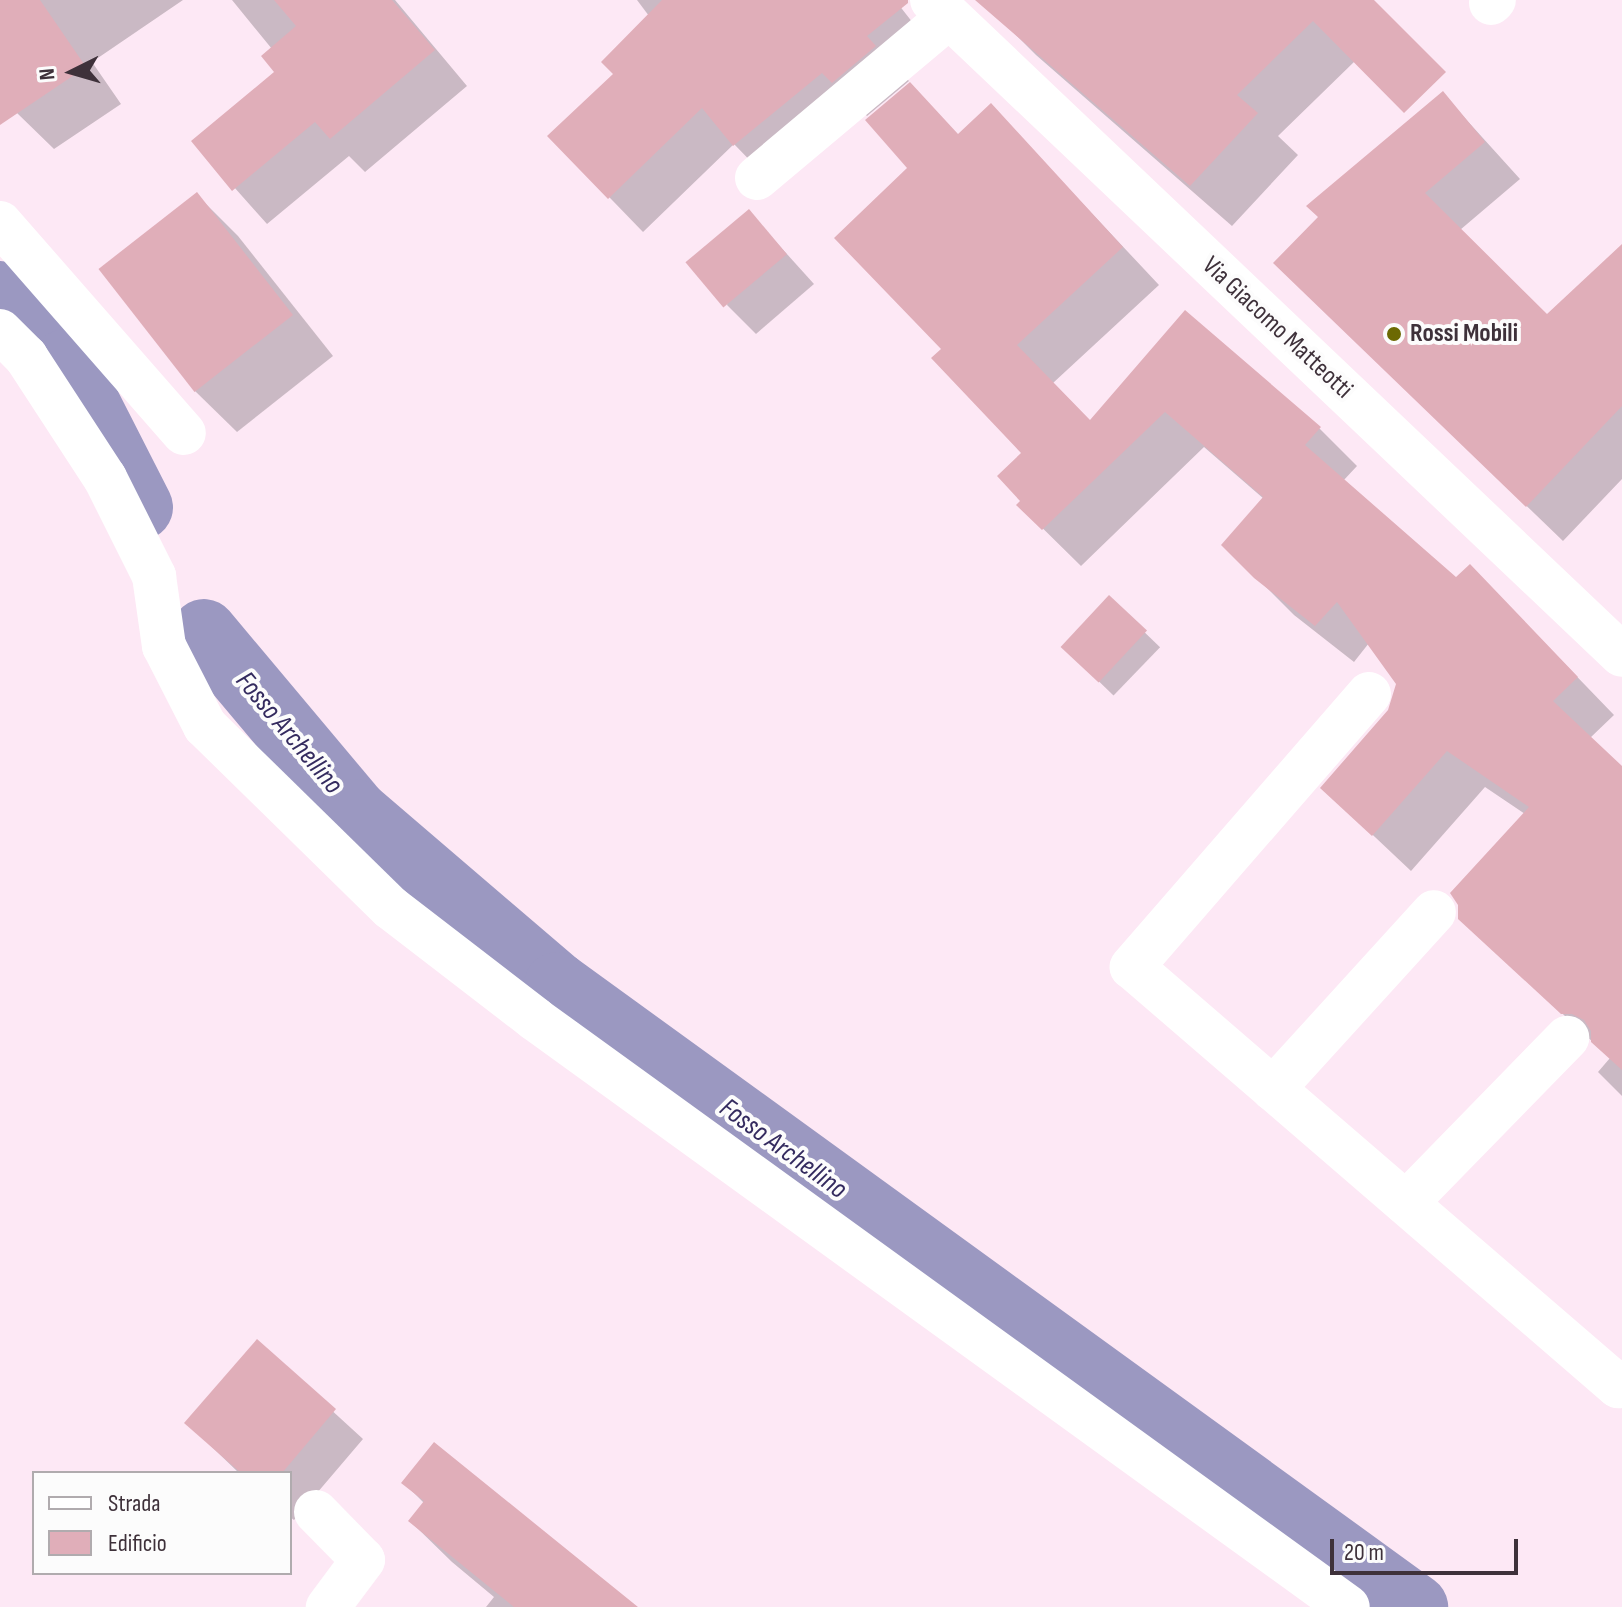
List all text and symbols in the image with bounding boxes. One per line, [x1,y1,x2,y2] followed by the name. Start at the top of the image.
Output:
[32,32,112,112] north arrow
[34,67,62,81] text: N
[1195,250,1359,406] street label: Via Giacomo Matteotti
[1410,318,1518,350] place label: Rossi Mobili
[1385,325,1403,343] marker: Rossi Mobili
[228,665,350,801] water label: Fosso Archellino
[713,1092,853,1206] water label: Fosso Archellino
[32,1471,292,1575] legend
[108,1489,161,1518] text: Strada
[1334,1523,1522,1573] scale bar
[108,1529,167,1558] text: Edificio
[1344,1538,1384,1567] text: 20 m

